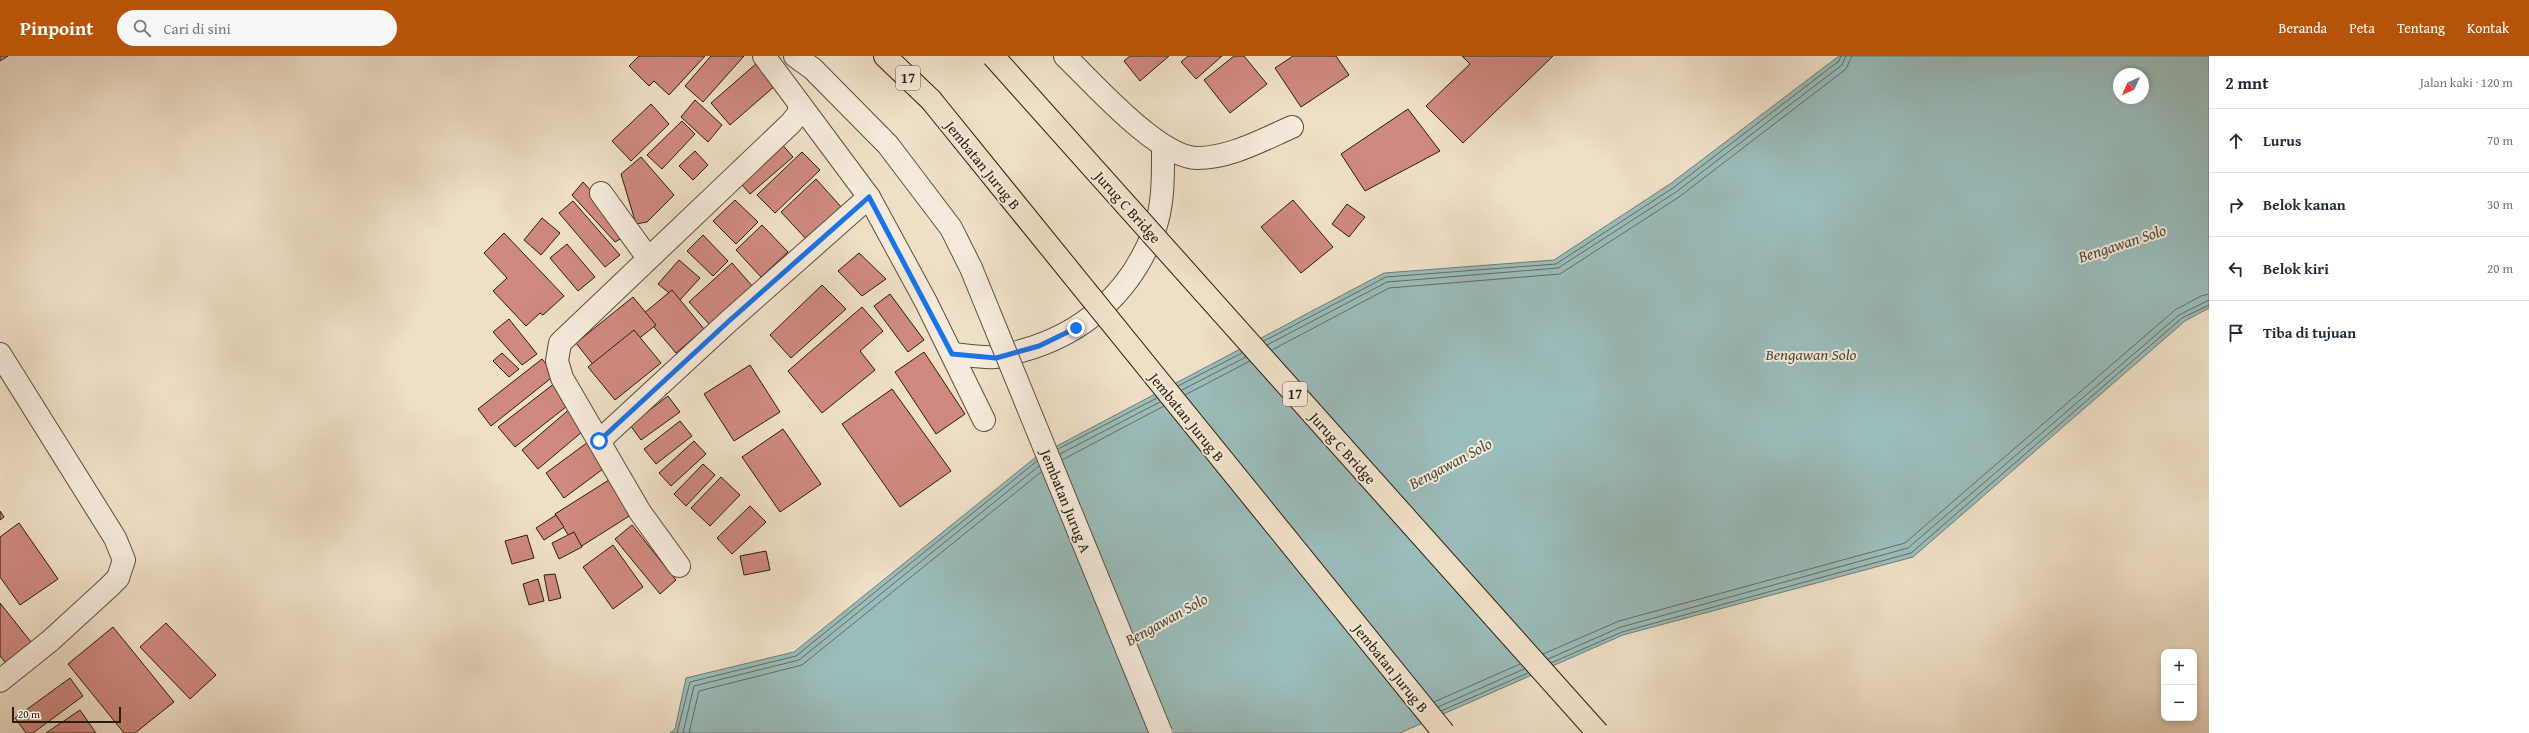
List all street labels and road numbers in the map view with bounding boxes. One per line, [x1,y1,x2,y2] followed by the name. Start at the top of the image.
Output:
[896,66,920,90] road number: 17
[939,114,1026,214] street label: Jembatan Jurug B
[1088,165,1166,248] street label: Jurug C Bridge
[1143,366,1230,466] street label: Jembatan Jurug B
[1283,382,1307,406] road number: 17
[1303,406,1381,489] street label: Jurug C Bridge
[1035,444,1096,556] street label: Jembatan Jurug A
[1347,617,1434,717] street label: Jembatan Jurug B

